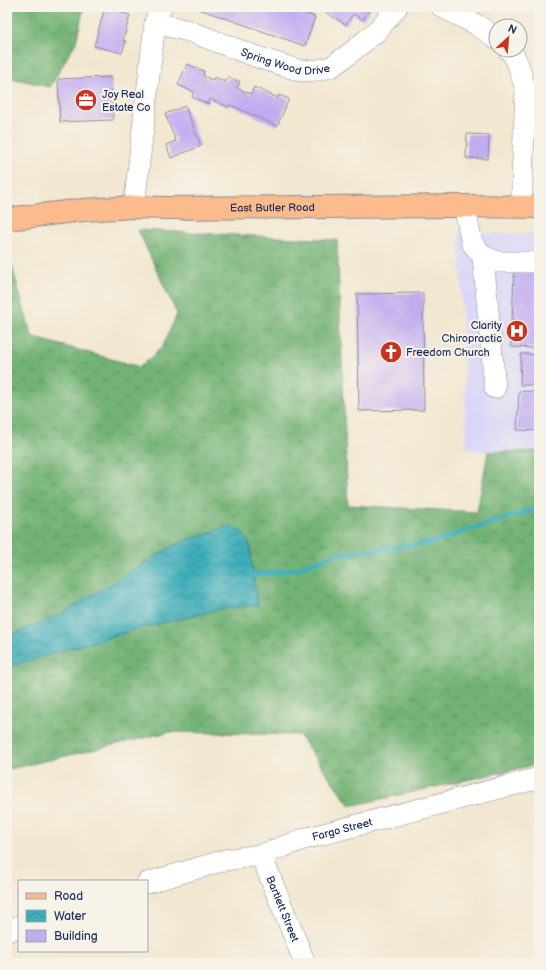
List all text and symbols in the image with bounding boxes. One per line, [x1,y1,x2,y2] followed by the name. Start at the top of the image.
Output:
[488,18,528,58] north arrow
[506,22,519,37] text: N
[239,45,332,78] street label: Spring Wood Drive
[73,87,99,113] office icon: Joy Real Estate Co
[102,88,151,114] place label: Joy Real Estate Co
[230,201,315,215] street label: East Butler Road
[504,318,530,344] hospital icon: Clarity Chiropractic
[442,319,502,345] place label: Clarity Chiropractic
[378,339,404,365] church icon: Freedom Church
[406,346,490,359] place label: Freedom Church
[311,815,374,844] street label: Fargo Street
[263,874,302,944] street label: Bartlett Street
[18,880,148,952] legend
[54,889,83,904] text: Road
[54,909,86,924] text: Water
[54,929,98,944] text: Building

